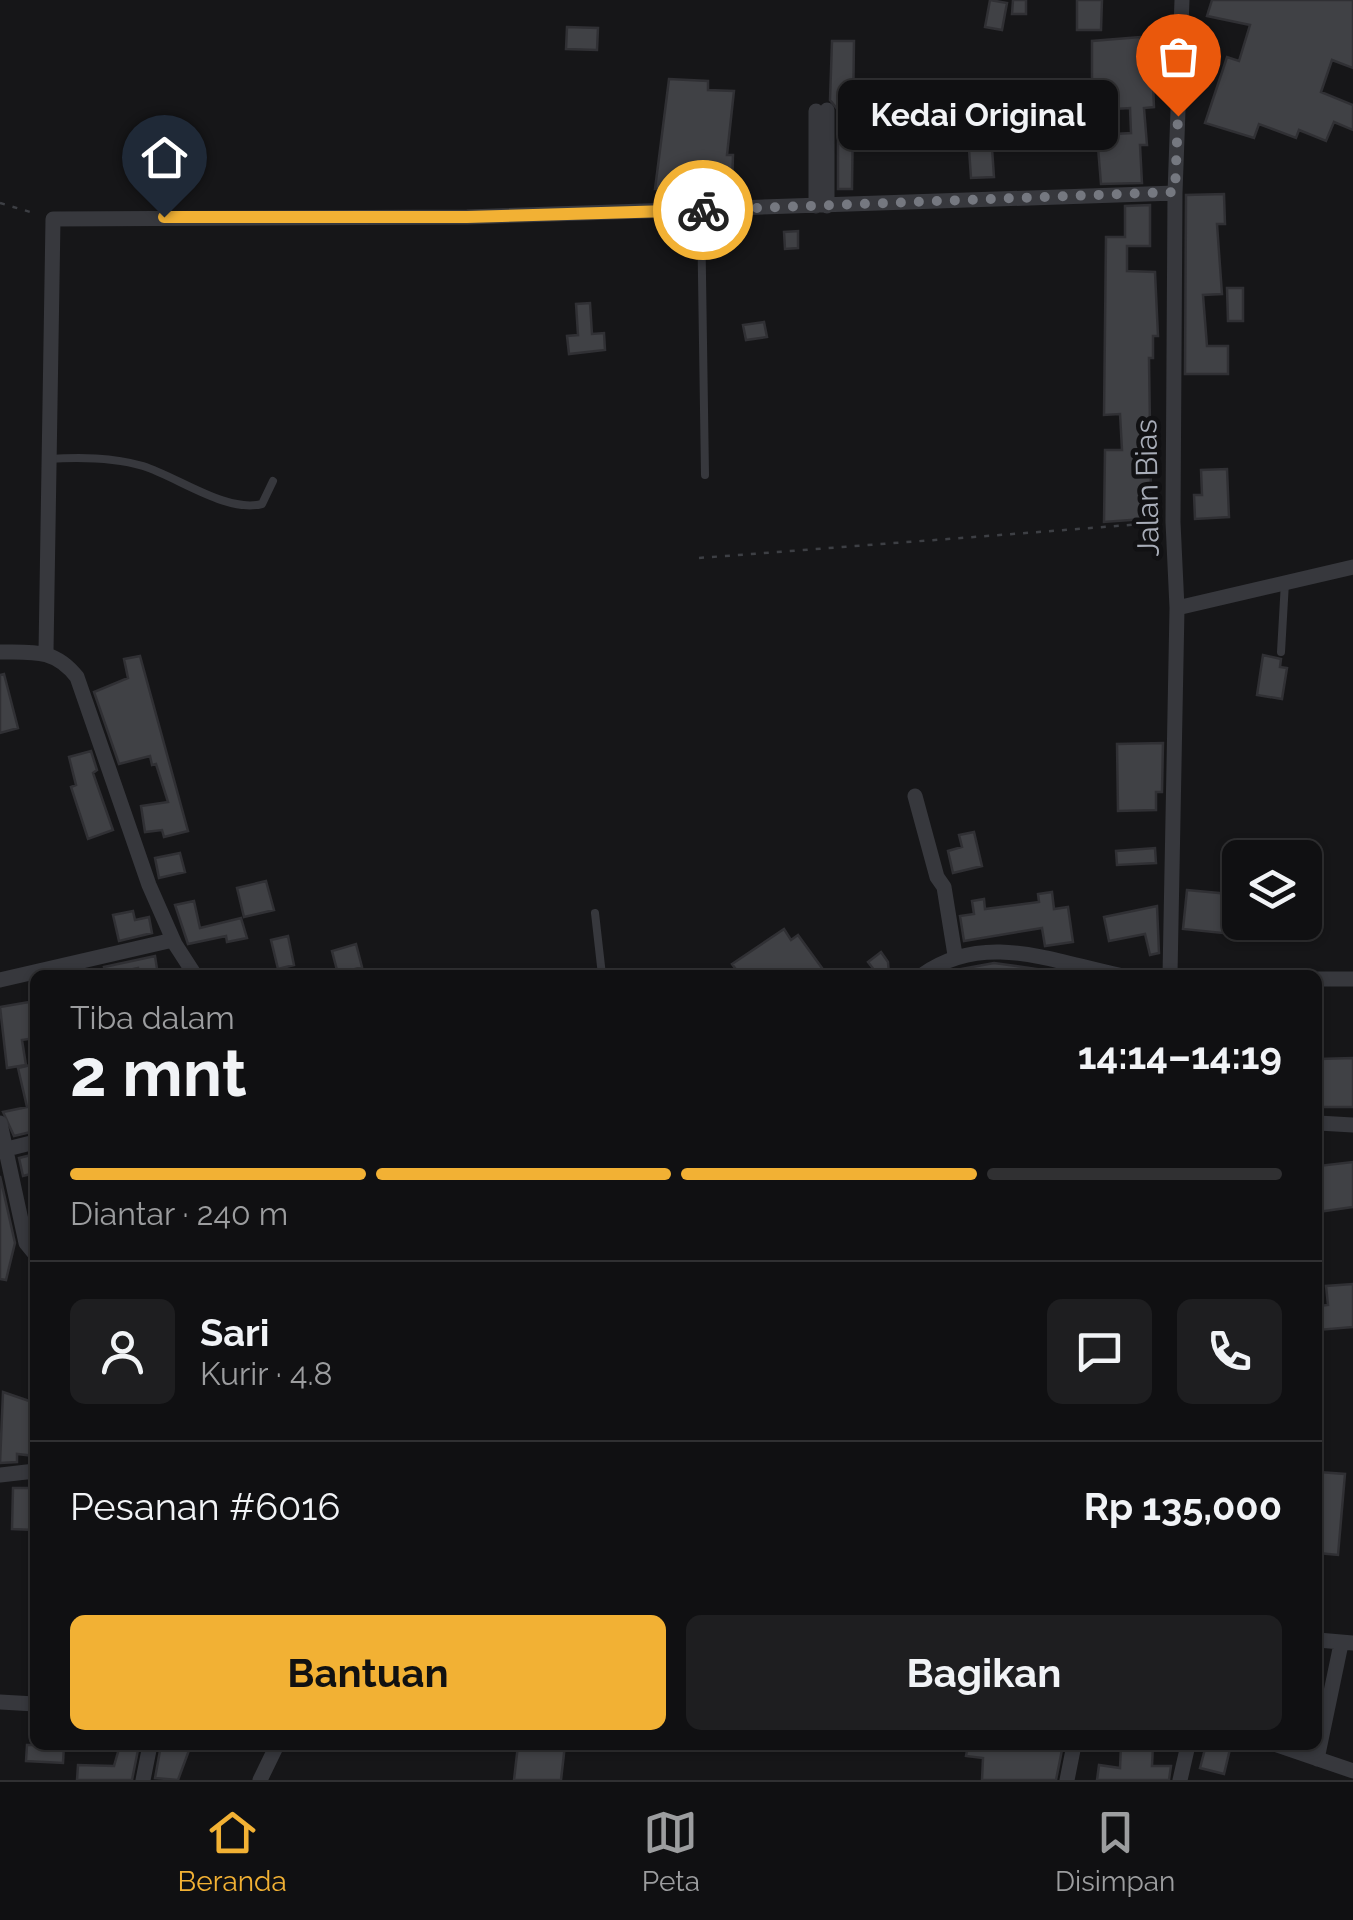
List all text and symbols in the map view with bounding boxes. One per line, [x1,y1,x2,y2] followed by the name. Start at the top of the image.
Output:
[1136,14,1221,117] pin
[1151,29,1206,84] icon: bag
[838,81,1118,151] callout: Kedai Original
[870,96,1086,133] text: Kedai Original
[122,115,207,218] pin
[137,130,192,185] icon: home
[653,160,753,260] courier
[676,183,731,238] icon: bike
[1128,419,1166,557] street label: Jalan Bias
[1222,840,1322,940] map controls
[1222,840,1322,940] button: layers
[70,999,235,1036] text: Tiba dalam
[1078,1033,1282,1078] text: 14:14–14:19
[70,1035,247,1111] text: 2 mnt
[70,1195,288,1232] text: Diantar · 240 m
[70,1299,175,1404] button: person
[1047,1299,1152,1404] button: chat
[1177,1299,1282,1404] button: phone
[200,1310,269,1355] text: Sari
[200,1355,333,1392] text: Kurir · 4.8
[70,1484,341,1529] text: Pesanan #6016
[1084,1484,1282,1529] text: Rp 135,000
[70,1615,666,1730] button: Bantuan
[686,1615,1282,1730] button: Bagikan
[178,1805,287,1898] tab: Beranda
[642,1805,700,1898] tab: Peta
[1055,1805,1175,1898] tab: Disimpan

